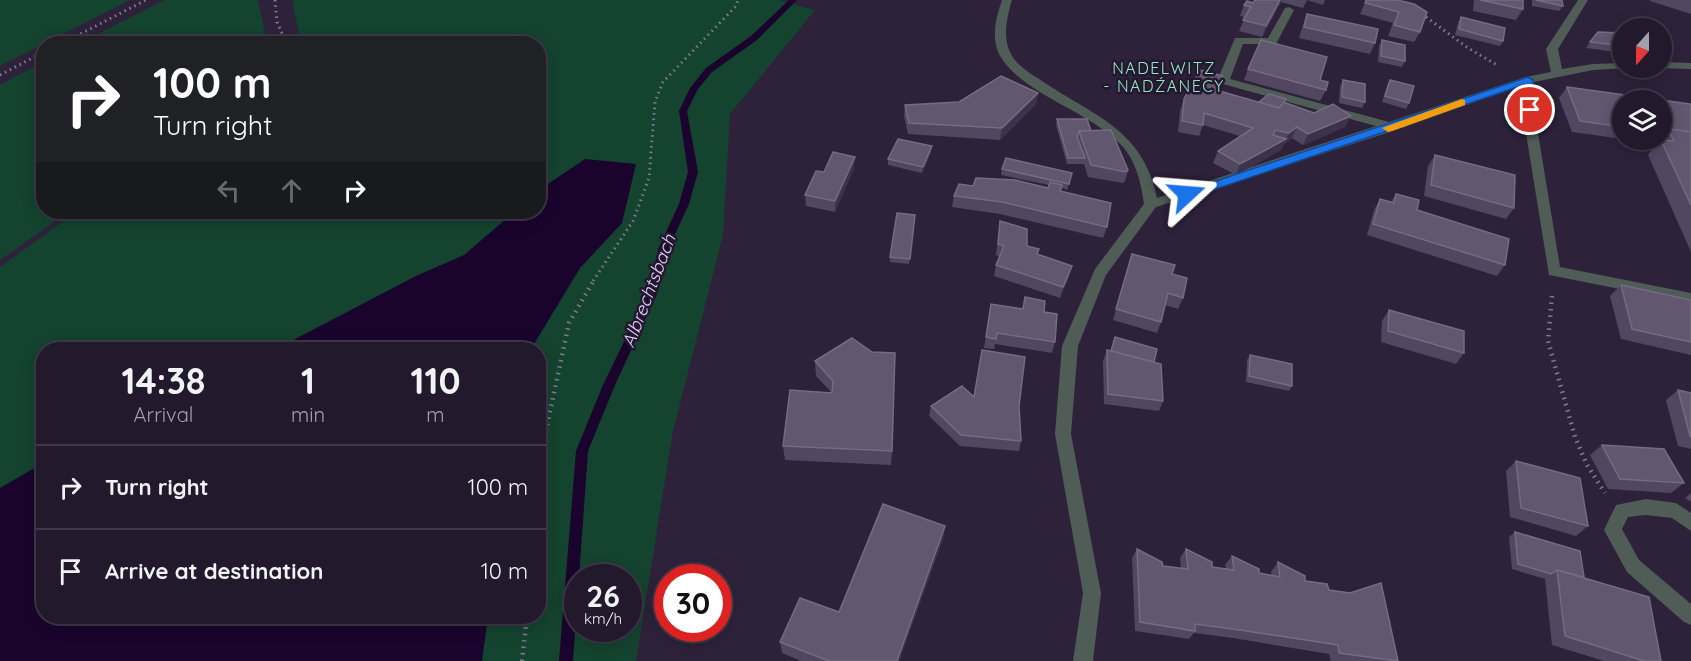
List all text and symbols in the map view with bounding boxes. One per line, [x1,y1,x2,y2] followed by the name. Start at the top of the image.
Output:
[1612,18,1672,78] north arrow
[1612,18,1672,150] map controls
[153,56,271,109] text: 100 m
[1103,58,1225,96] district label: NADELWITZ - NADŹANECY
[54,60,132,138] icon: right
[1504,84,1555,135] pin
[1612,90,1672,150] button: layers
[1513,93,1546,126] icon: arrive
[153,108,272,142] text: Turn right
[1155,162,1219,226] position arrow
[212,174,245,207] icon: left
[275,174,308,207] icon: ahead
[338,174,371,207] icon: right
[616,230,681,351] water label: Albrechtsbach
[121,358,205,403] text: 14:38
[301,358,315,403] text: 1
[410,358,461,403] text: 110
[134,402,193,427] text: Arrival
[291,402,325,427] text: min
[426,402,445,427] text: m
[54,471,87,504] icon: right
[105,473,209,501] text: Turn right
[468,473,528,501] text: 100 m
[54,555,87,588] icon: arrive
[105,557,323,585] text: Arrive at destination
[481,557,528,585] text: 10 m
[654,564,732,642] speed limit sign: 30
[586,577,620,615] text: 26
[584,609,622,628] text: km/h

